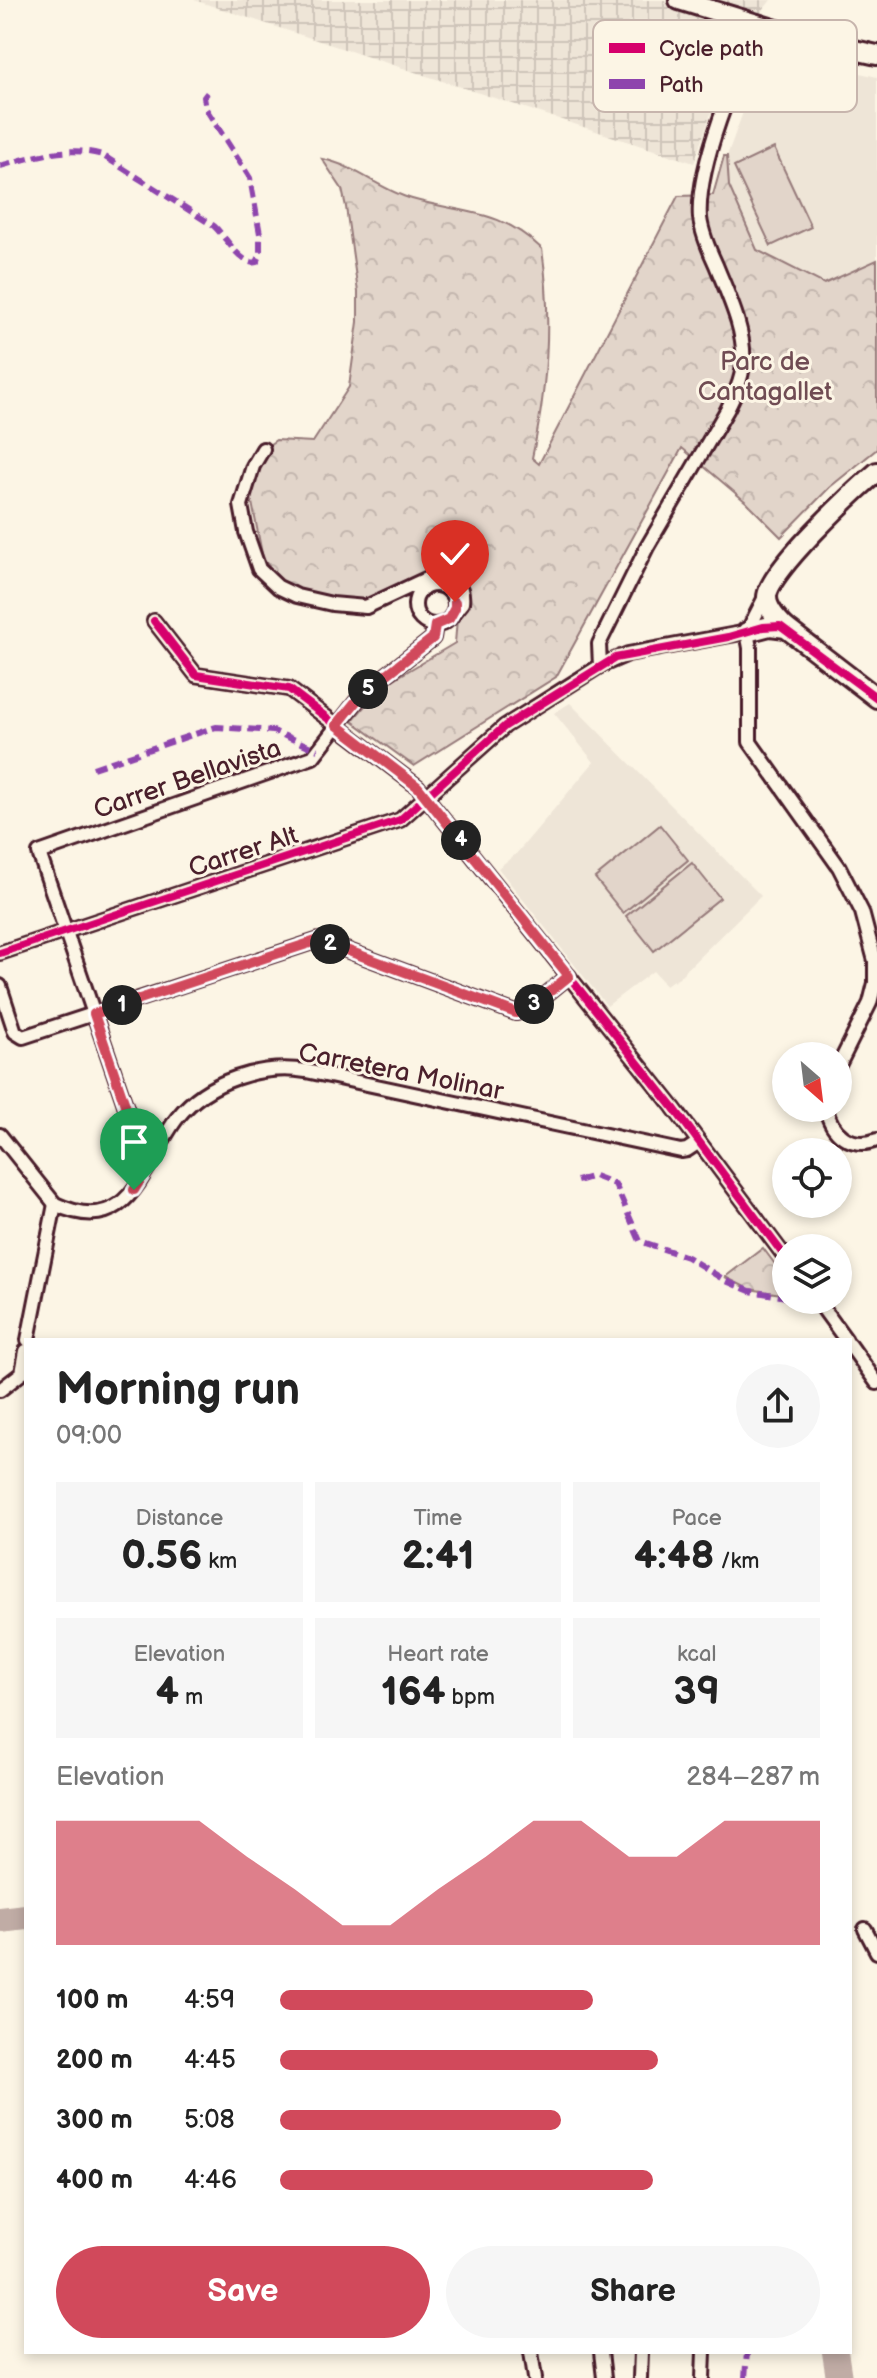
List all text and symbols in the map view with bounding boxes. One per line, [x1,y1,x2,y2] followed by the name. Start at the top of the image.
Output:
[593,20,857,112] legend
[659,36,764,63] text: Cycle path
[659,72,703,99] text: Path
[698,347,832,408] park label: Parc de Cantagallet
[421,520,489,602] pin
[433,532,477,576] icon: check
[348,669,388,709] pin: 5
[362,675,374,702] text: 5
[90,733,285,826] street label: Carrer Bellavista
[185,820,302,885] street label: Carrer Alt
[441,820,481,860] pin: 4
[455,826,467,853] text: 4
[310,924,350,964] pin: 2
[323,930,337,957] text: 2
[514,984,554,1024] pin: 3
[102,985,142,1025] pin: 1
[528,990,540,1017] text: 3
[117,991,127,1018] text: 1
[296,1037,506,1108] street label: Carretera Molinar
[772,1042,852,1122] north arrow
[772,1042,852,1314] map controls
[100,1108,168,1190] pin
[112,1120,156,1164] icon: arrive
[772,1138,852,1218] button: locate
[772,1234,852,1314] button: layers
[56,1364,300,1417] text: Morning run
[736,1364,820,1448] button: share
[56,1421,122,1452] text: 09:00
[135,1505,223,1532] text: Distance
[414,1505,462,1532] text: Time
[672,1505,722,1532] text: Pace
[121,1532,202,1580] text: 0.56
[401,1532,475,1580] text: 2:41
[634,1532,715,1580] text: 4:48
[202,1548,237,1575] text: km
[715,1548,759,1575] text: /km
[133,1641,225,1668] text: Elevation
[387,1641,489,1668] text: Heart rate
[677,1641,716,1668] text: kcal
[155,1668,179,1716] text: 4
[381,1668,446,1716] text: 164
[673,1668,720,1716] text: 39
[179,1684,203,1711] text: m
[446,1684,495,1711] text: bpm
[56,1762,164,1793] text: Elevation
[686,1762,820,1793] text: 284–287 m
[56,1985,129,2016] text: 100 m
[184,1985,235,2016] text: 4:59
[56,2045,133,2076] text: 200 m
[184,2045,236,2076] text: 4:45
[56,2105,133,2136] text: 300 m
[184,2105,235,2136] text: 5:08
[56,2165,133,2196] text: 400 m
[184,2165,237,2196] text: 4:46
[56,2246,430,2338] button: Save
[446,2246,820,2338] button: Share

